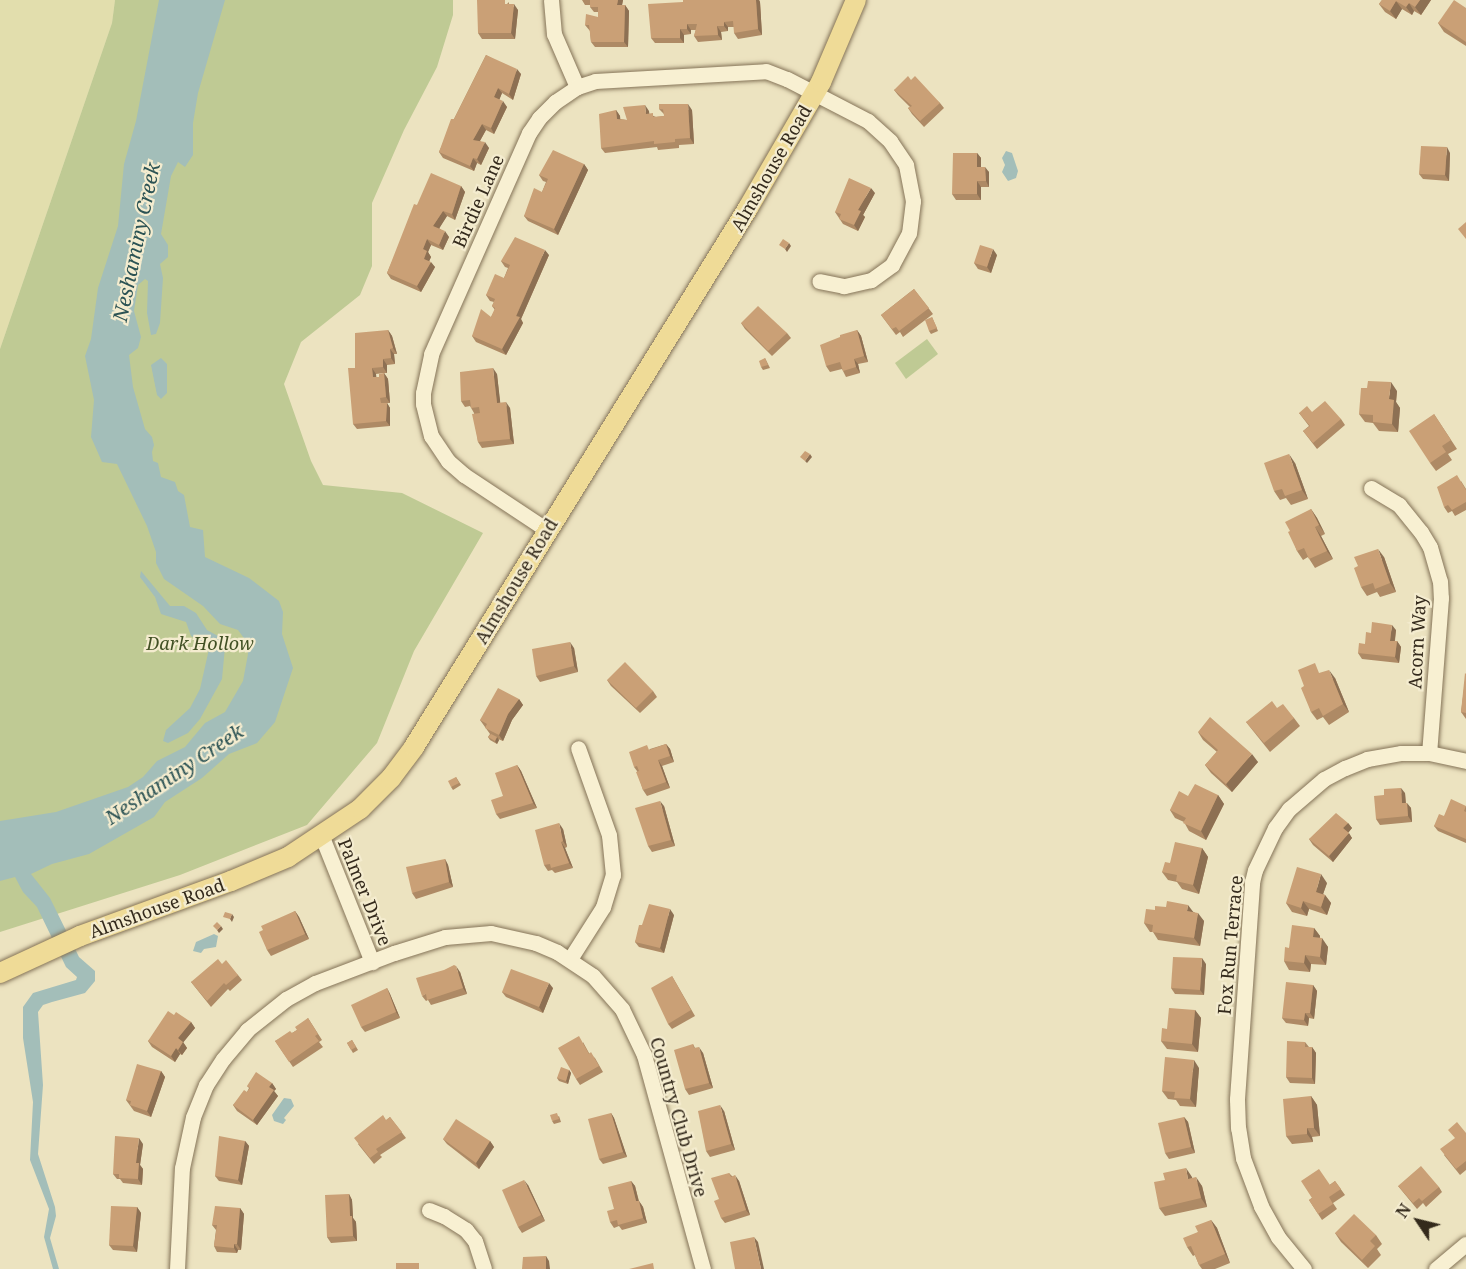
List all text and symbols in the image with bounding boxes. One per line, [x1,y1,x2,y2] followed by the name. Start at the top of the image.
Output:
[726,101,816,235] street label: Almshouse Road
[448,151,508,251] street label: Birdie Lane
[107,160,165,324] water label: Neshaminy Creek
[470,514,562,648] street label: Almshouse Road
[1404,595,1430,689] street label: Acorn Way
[146,632,254,654] park label: Dark Hollow
[100,719,248,829] water label: Neshaminy Creek
[334,835,396,949] street label: Palmer Drive
[86,873,228,943] street label: Almshouse Road
[1213,874,1247,1016] street label: Fox Run Terrace
[646,1035,712,1199] street label: Country Club Drive
[1388,1191,1448,1251] north arrow
[1391,1199,1416,1222] text: N

